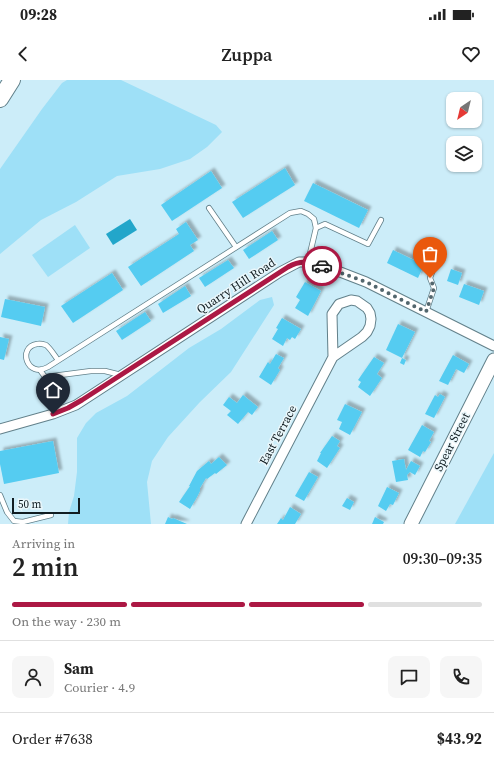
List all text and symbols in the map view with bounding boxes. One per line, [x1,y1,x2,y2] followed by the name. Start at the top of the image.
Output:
[20,4,57,25] text: 09:28
[222,42,272,67] text: Zuppa
[12,43,34,65] icon: back
[460,43,482,65] icon: heart
[446,92,482,128] north arrow
[446,92,482,172] map controls
[446,136,482,172] button: layers
[413,237,447,278] pin
[419,243,441,265] icon: bag
[302,246,342,286] courier
[194,254,279,317] street label: Quarry Hill Road
[311,255,333,277] icon: car
[36,373,70,414] pin
[42,379,64,401] icon: home
[256,402,300,468] street label: East Terrace
[430,410,474,474] street label: Spear Street
[12,496,80,515] scale bar
[18,497,41,512] text: 50 m
[12,535,75,552] text: Arriving in
[403,548,482,569] text: 09:30–09:35
[12,549,79,585] text: 2 min
[12,613,121,630] text: On the way · 230 m
[12,656,54,698] button: person
[388,656,430,698] button: chat
[440,656,482,698] button: phone
[64,658,94,679] text: Sam
[64,679,135,696] text: Courier · 4.9
[12,728,93,749] text: Order #7638
[437,728,482,749] text: $43.92

